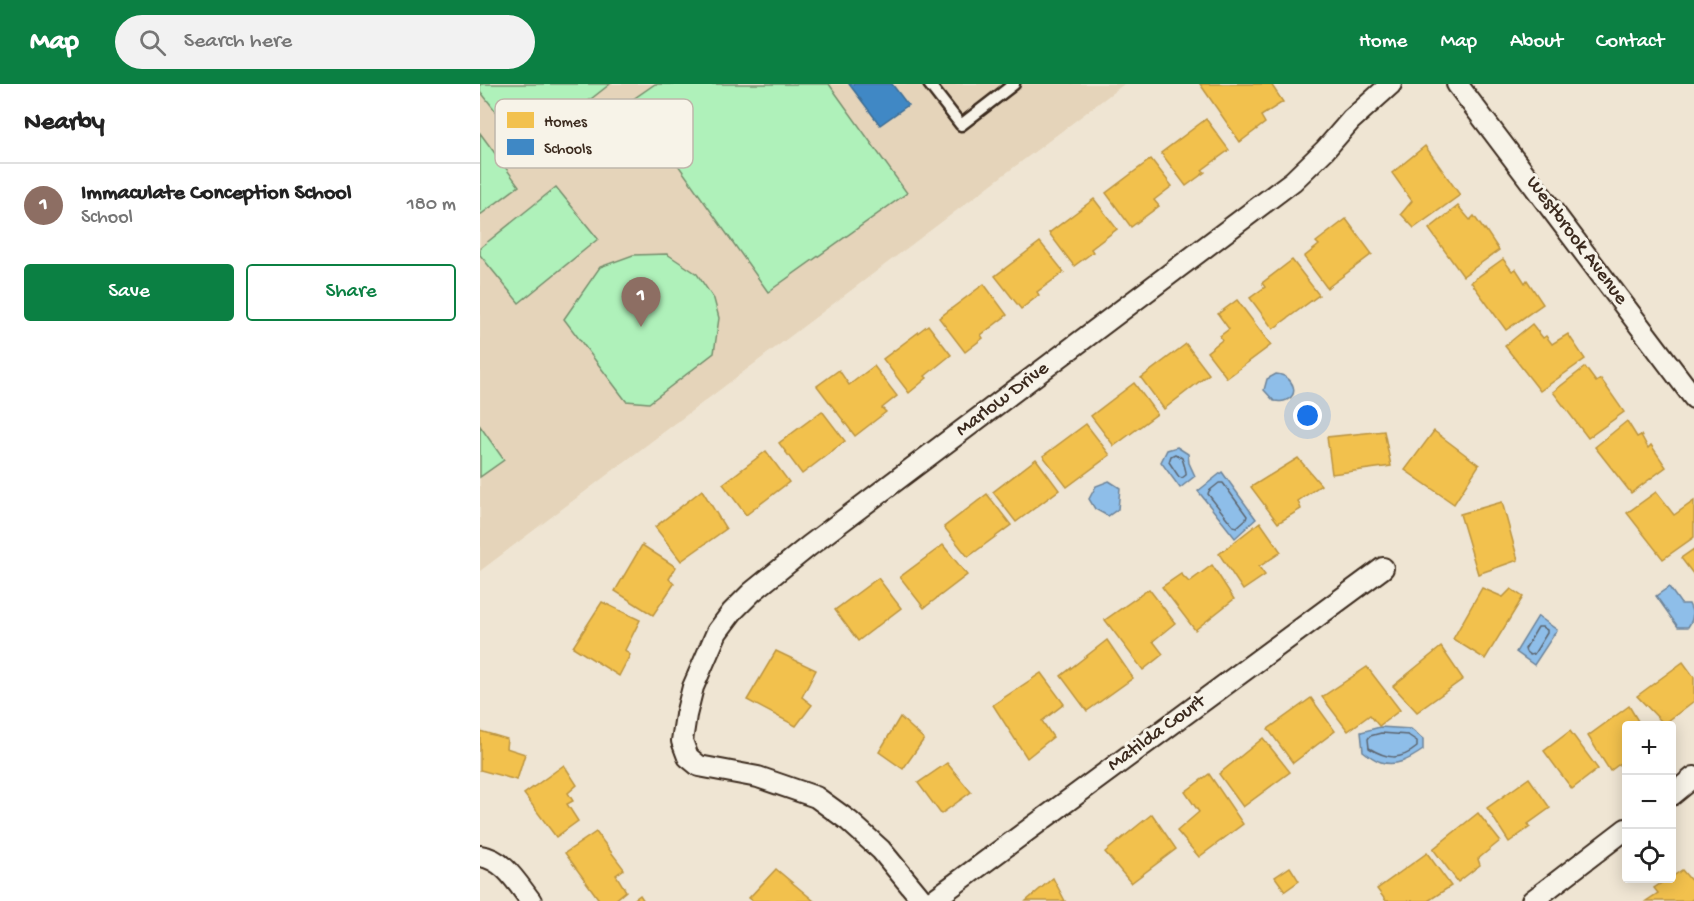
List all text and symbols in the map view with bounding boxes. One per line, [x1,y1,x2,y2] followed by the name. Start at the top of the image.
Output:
[115,15,535,69] search box
[30,26,79,59] text: Map
[136,26,169,59] icon: search
[184,29,292,55] text: Search here
[1359,30,1407,55] text: Home
[1440,30,1477,55] text: Map
[1510,30,1563,55] text: About
[1596,30,1664,55] text: Contact
[495,99,693,168] legend
[24,108,105,139] text: Nearby
[544,114,588,133] text: Homes
[544,141,593,160] text: Schools
[1520,172,1632,310] street label: Westbrook Avenue
[81,181,352,207] text: Immaculate Conception School
[39,194,48,217] text: 1
[407,194,456,217] text: 180 m
[81,207,133,230] text: School
[24,264,234,321] button: Save
[246,264,456,321] button: Share
[622,278,660,327] pin: 1
[952,357,1055,442] street label: Marlow Drive
[1293,401,1322,430] your location
[1104,690,1212,777] street label: Matilda Court
[1622,721,1676,883] map controls
[1622,721,1676,775] button: +
[1622,775,1676,829] button: −
[1622,829,1676,883] button: locate

